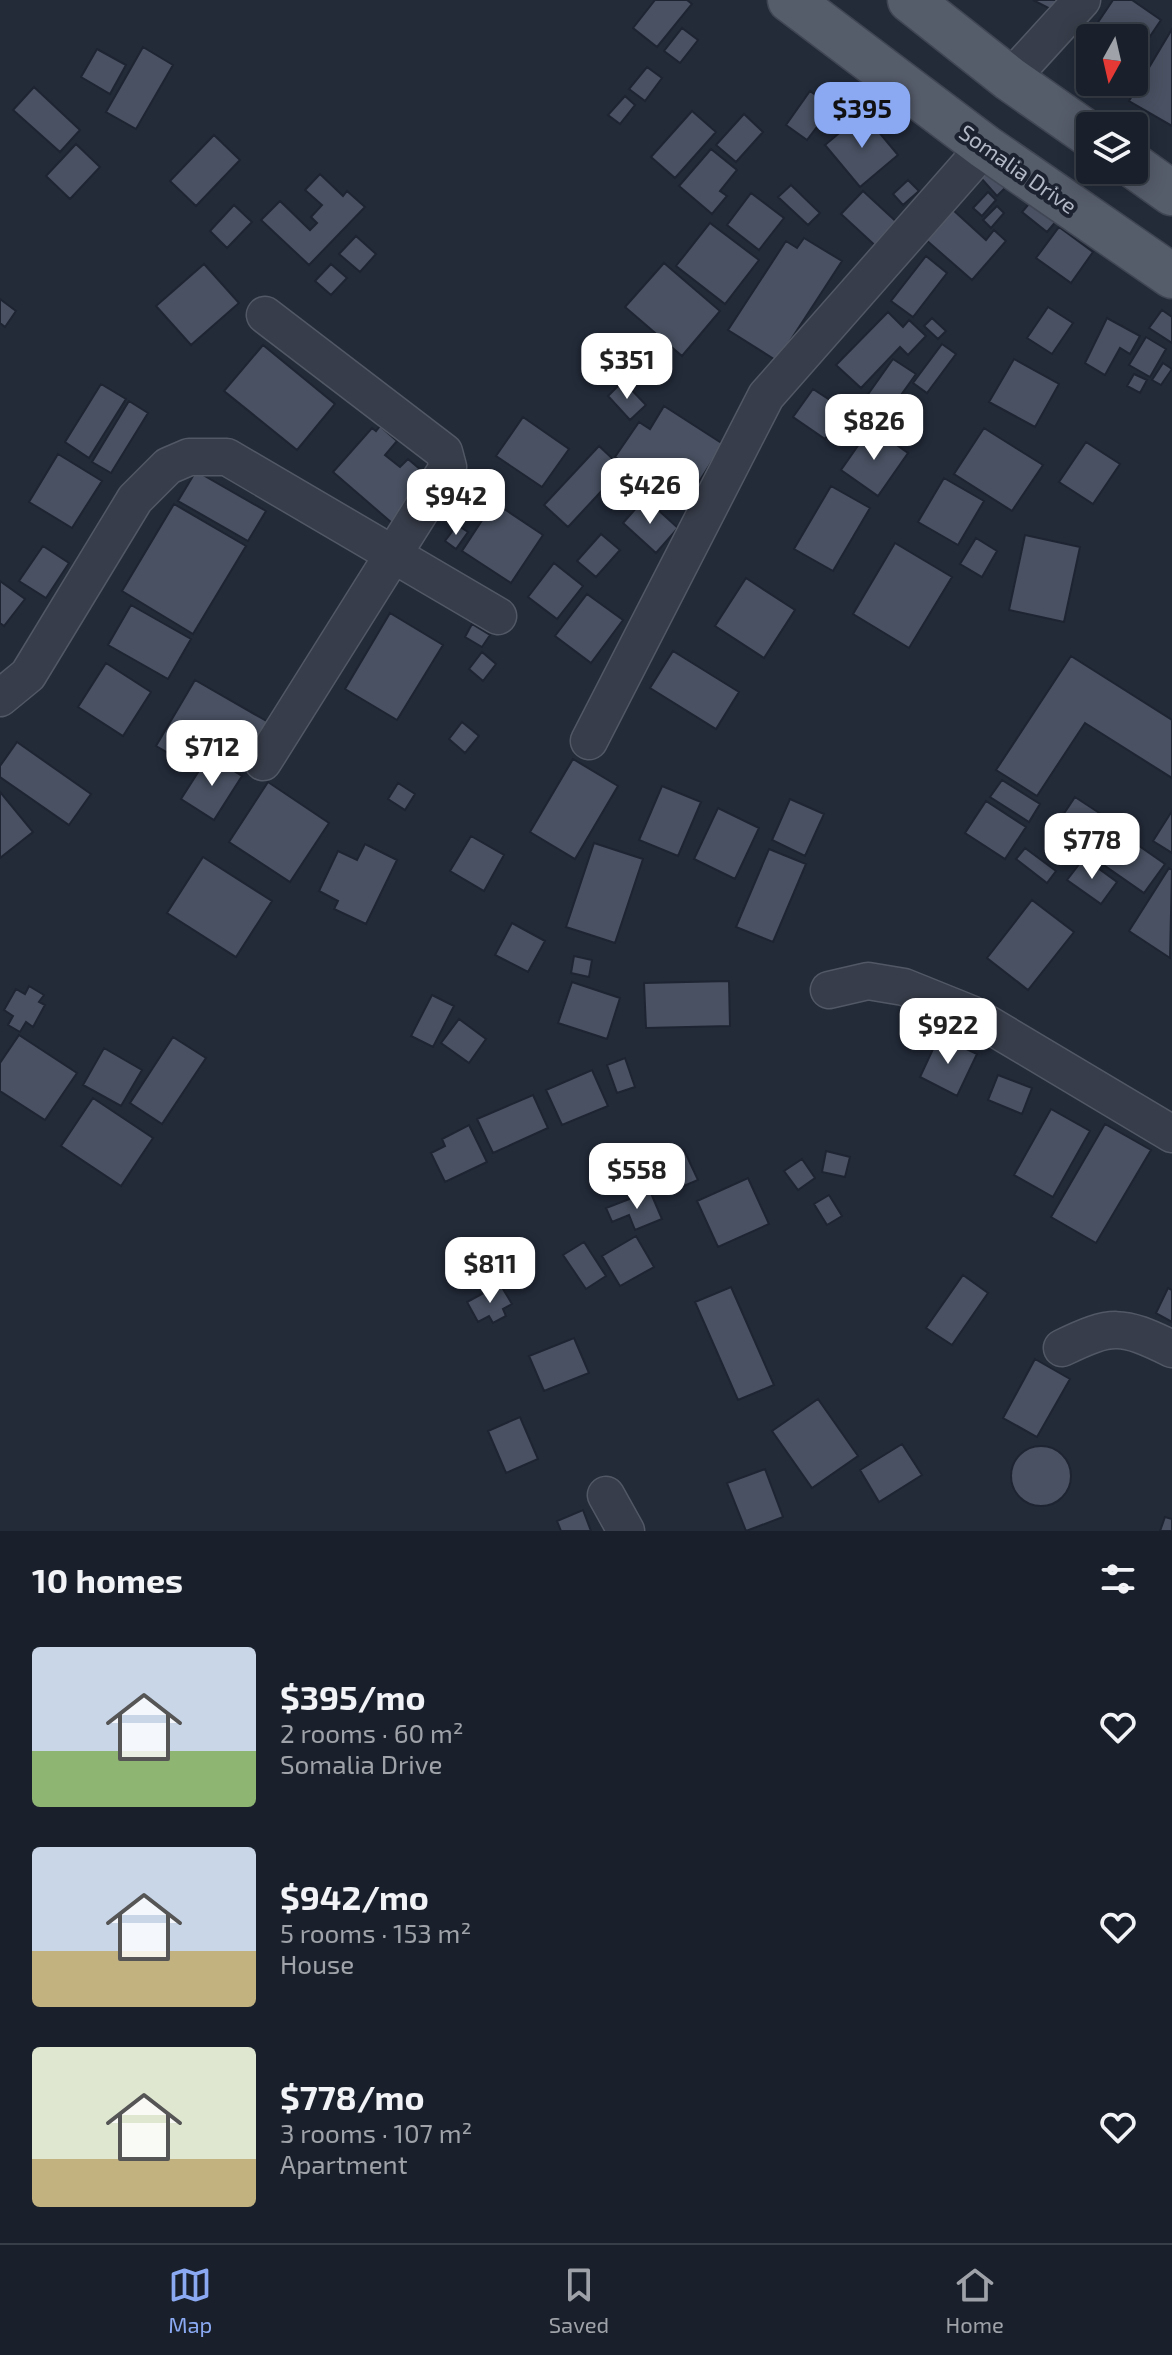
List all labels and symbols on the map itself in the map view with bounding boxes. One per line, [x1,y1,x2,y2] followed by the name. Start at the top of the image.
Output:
[1076,24,1148,96] north arrow
[815,82,909,150] pin: $395
[955,118,1082,218] street label: Somalia Drive
[580,333,674,401] pin: $351
[827,394,921,462] pin: $826
[603,458,697,526] pin: $426
[409,469,503,537] pin: $942
[165,720,259,788] pin: $712
[1045,813,1139,881] pin: $778
[901,998,995,1066] pin: $922
[590,1143,684,1211] pin: $558
[443,1237,537,1305] pin: $811

